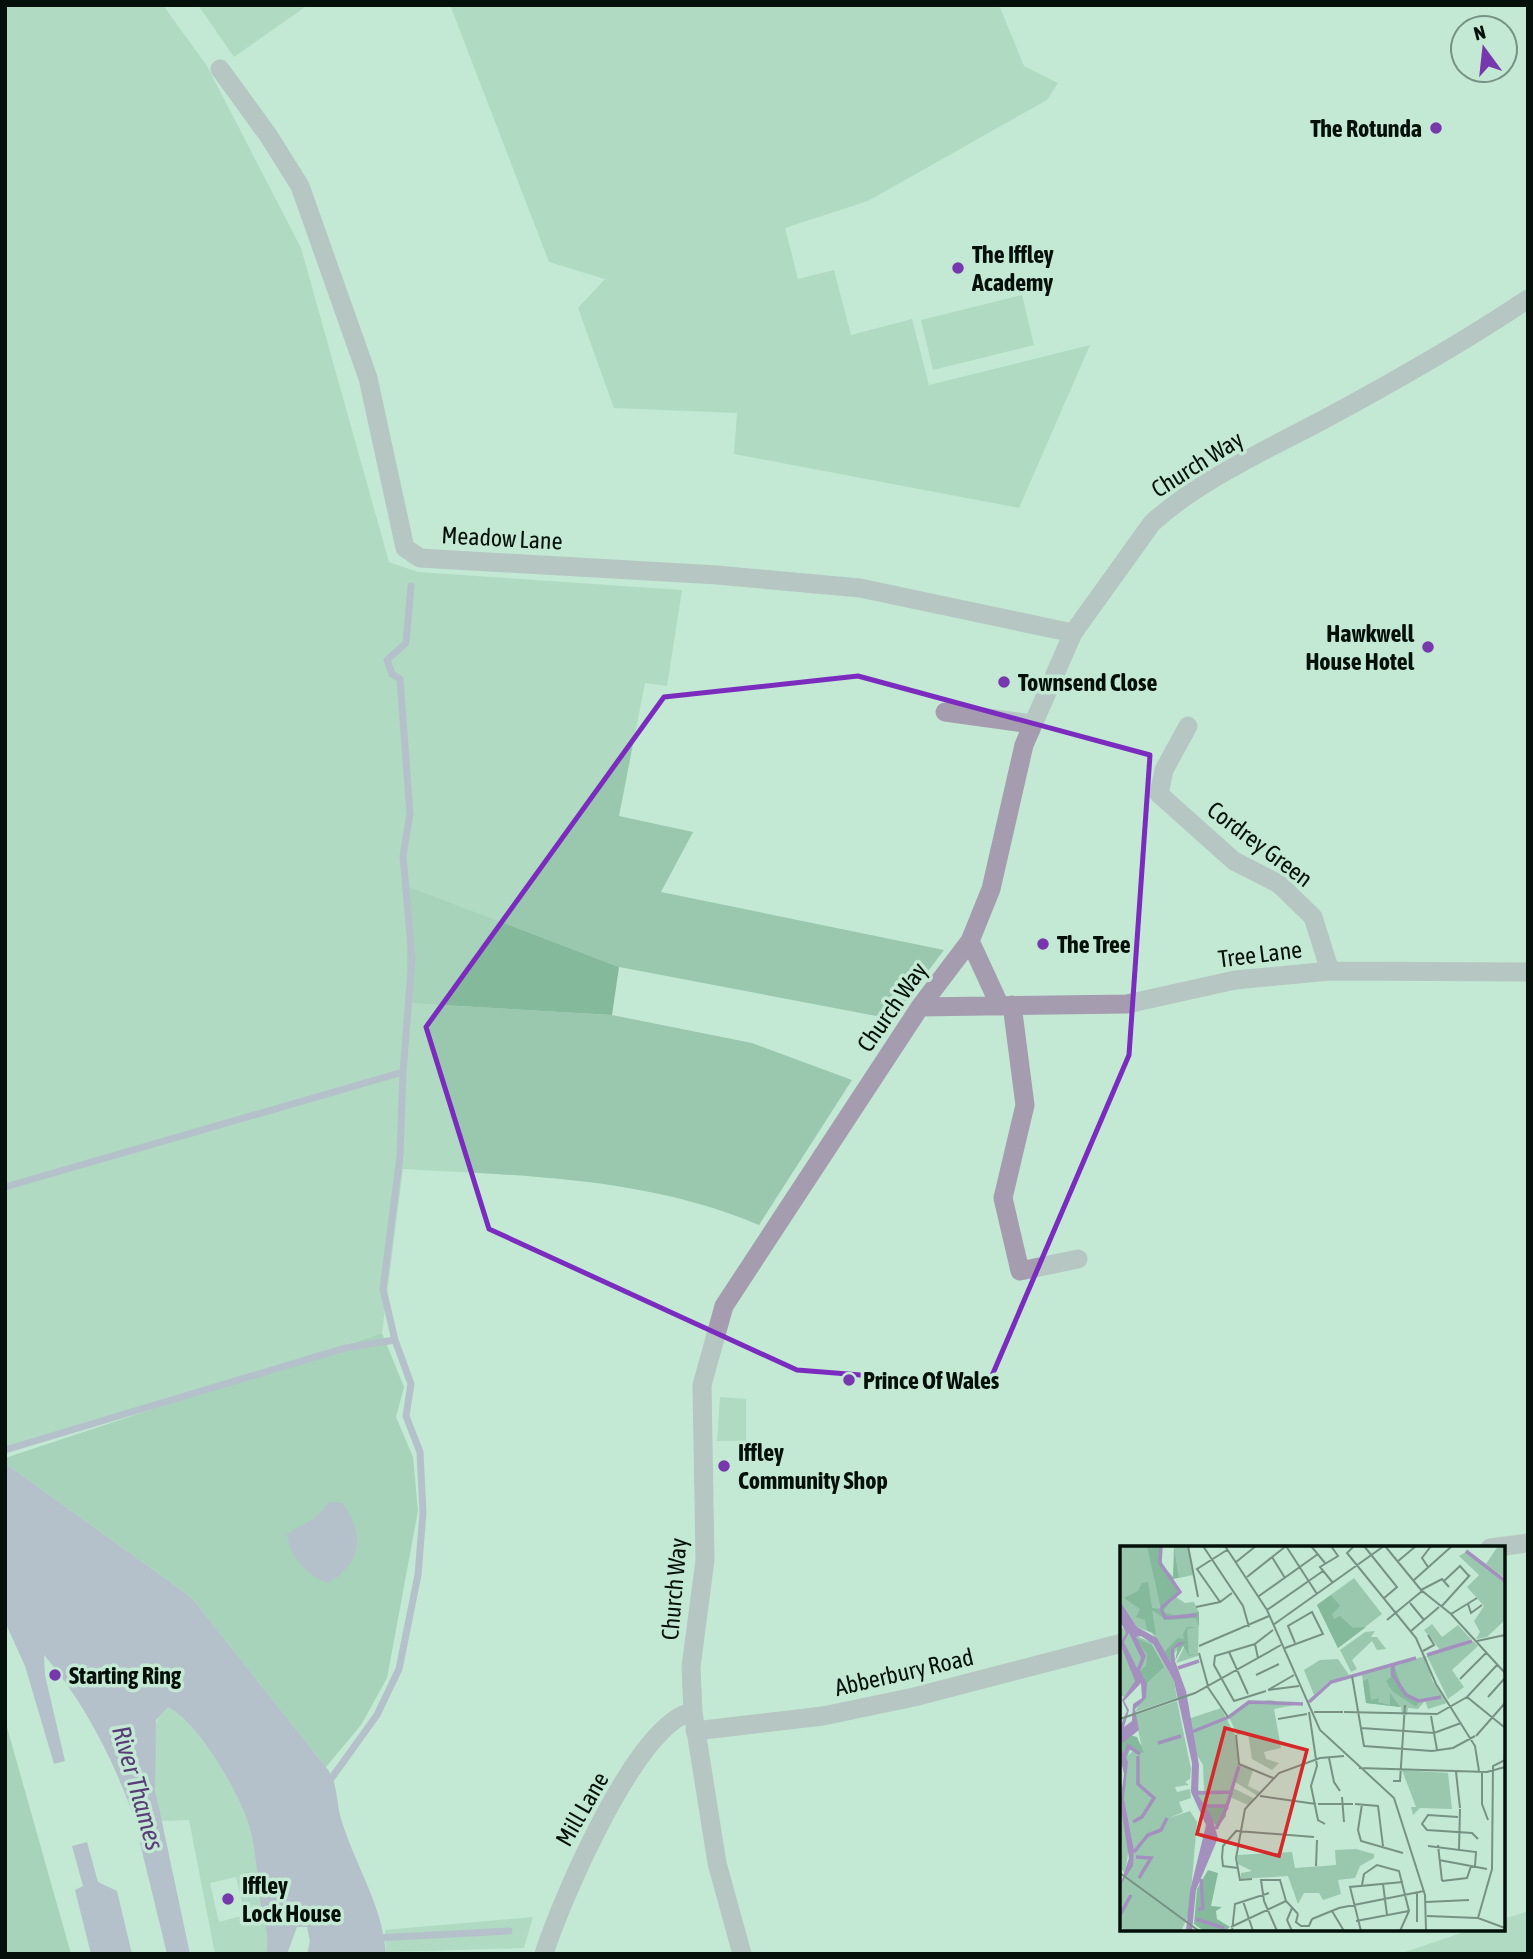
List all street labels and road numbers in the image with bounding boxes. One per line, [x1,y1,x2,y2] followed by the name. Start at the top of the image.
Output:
[1146,425,1248,503] street label: Church Way
[441,521,563,555] street label: Meadow Lane
[1202,796,1318,892] street label: Cordrey Green
[1217,935,1303,973] street label: Tree Lane
[852,957,933,1057] street label: Church Way
[656,1537,692,1641] street label: Church Way
[832,1643,976,1701] street label: Abberbury Road
[550,1767,614,1851] street label: Mill Lane

